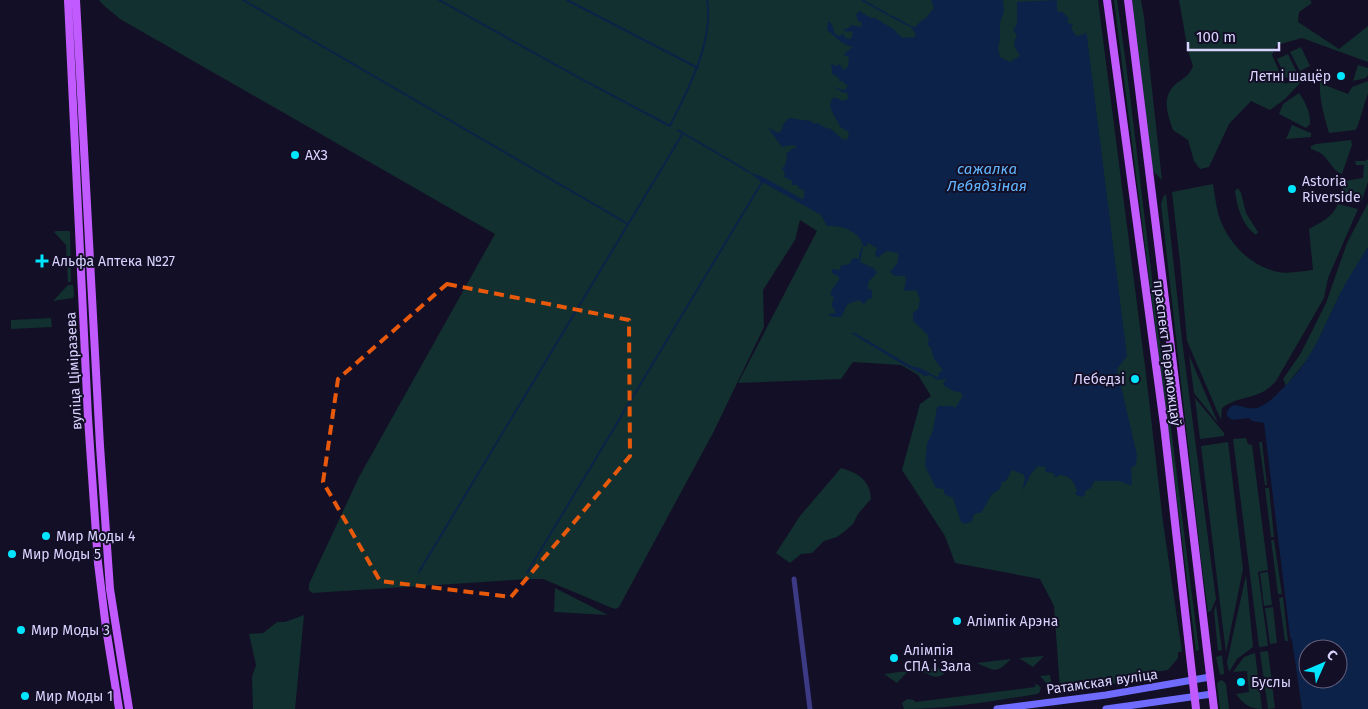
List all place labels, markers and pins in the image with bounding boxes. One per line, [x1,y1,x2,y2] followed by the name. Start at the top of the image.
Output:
[1249,68,1331,85] place label: Летні шацёр
[1335,70,1347,82] marker: Летні шацёр
[305,147,328,164] place label: АХЗ
[289,149,301,161] marker: АХЗ
[1302,173,1361,206] place label: Astoria Riverside
[1286,183,1298,195] marker: Astoria Riverside
[52,253,175,270] place label: Альфа Аптека №27
[36,255,48,267] marker: Альфа Аптека №27
[1074,371,1125,388] place label: Лебедзі
[1129,373,1141,385] marker: Лебедзі
[56,528,136,545] place label: Мир Моды 4
[40,530,52,542] marker: Мир Моды 4
[22,546,101,563] place label: Мир Моды 5
[6,548,18,560] marker: Мир Моды 5
[967,613,1058,630] place label: Алімпік Арэна
[951,615,963,627] marker: Алімпік Арэна
[31,622,110,639] place label: Мир Моды 3
[15,624,27,636] marker: Мир Моды 3
[904,642,971,675] place label: Алімпія СПА і Зала
[888,652,900,664] marker: Алімпія СПА і Зала
[1251,674,1291,691] place label: Буслы
[1235,676,1247,688] marker: Буслы
[35,688,113,705] place label: Мир Моды 1
[19,690,31,702] marker: Мир Моды 1

